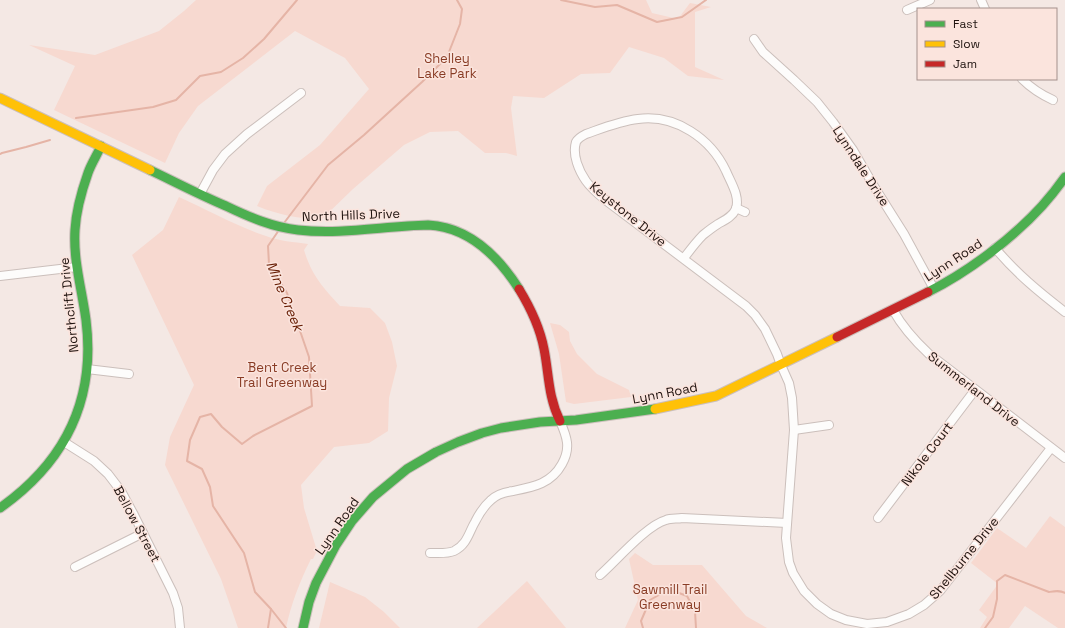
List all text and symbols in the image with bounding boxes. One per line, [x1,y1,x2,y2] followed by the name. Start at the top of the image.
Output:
[917,8,1057,80] legend
[953,16,978,32] text: Fast
[953,36,980,52] text: Slow
[417,50,477,82] park label: Shelley Lake Park
[953,56,977,72] text: Jam
[829,123,893,209] street label: Lynndale Drive
[586,178,670,250] street label: Keystone Drive
[302,205,400,225] street label: North Hills Drive
[921,235,985,285] street label: Lynn Road
[56,257,82,353] street label: Northclift Drive
[262,258,308,335] water label: Mine Creek
[924,348,1024,430] street label: Summerland Drive
[237,359,327,391] park label: Bent Creek Trail Greenway
[631,378,699,408] street label: Lynn Road
[897,419,957,489] street label: Nikole Court
[110,483,164,565] street label: Bellow Street
[311,494,363,558] street label: Lynn Road
[925,513,1003,603] street label: Shellburne Drive
[633,581,707,613] park label: Sawmill Trail Greenway

